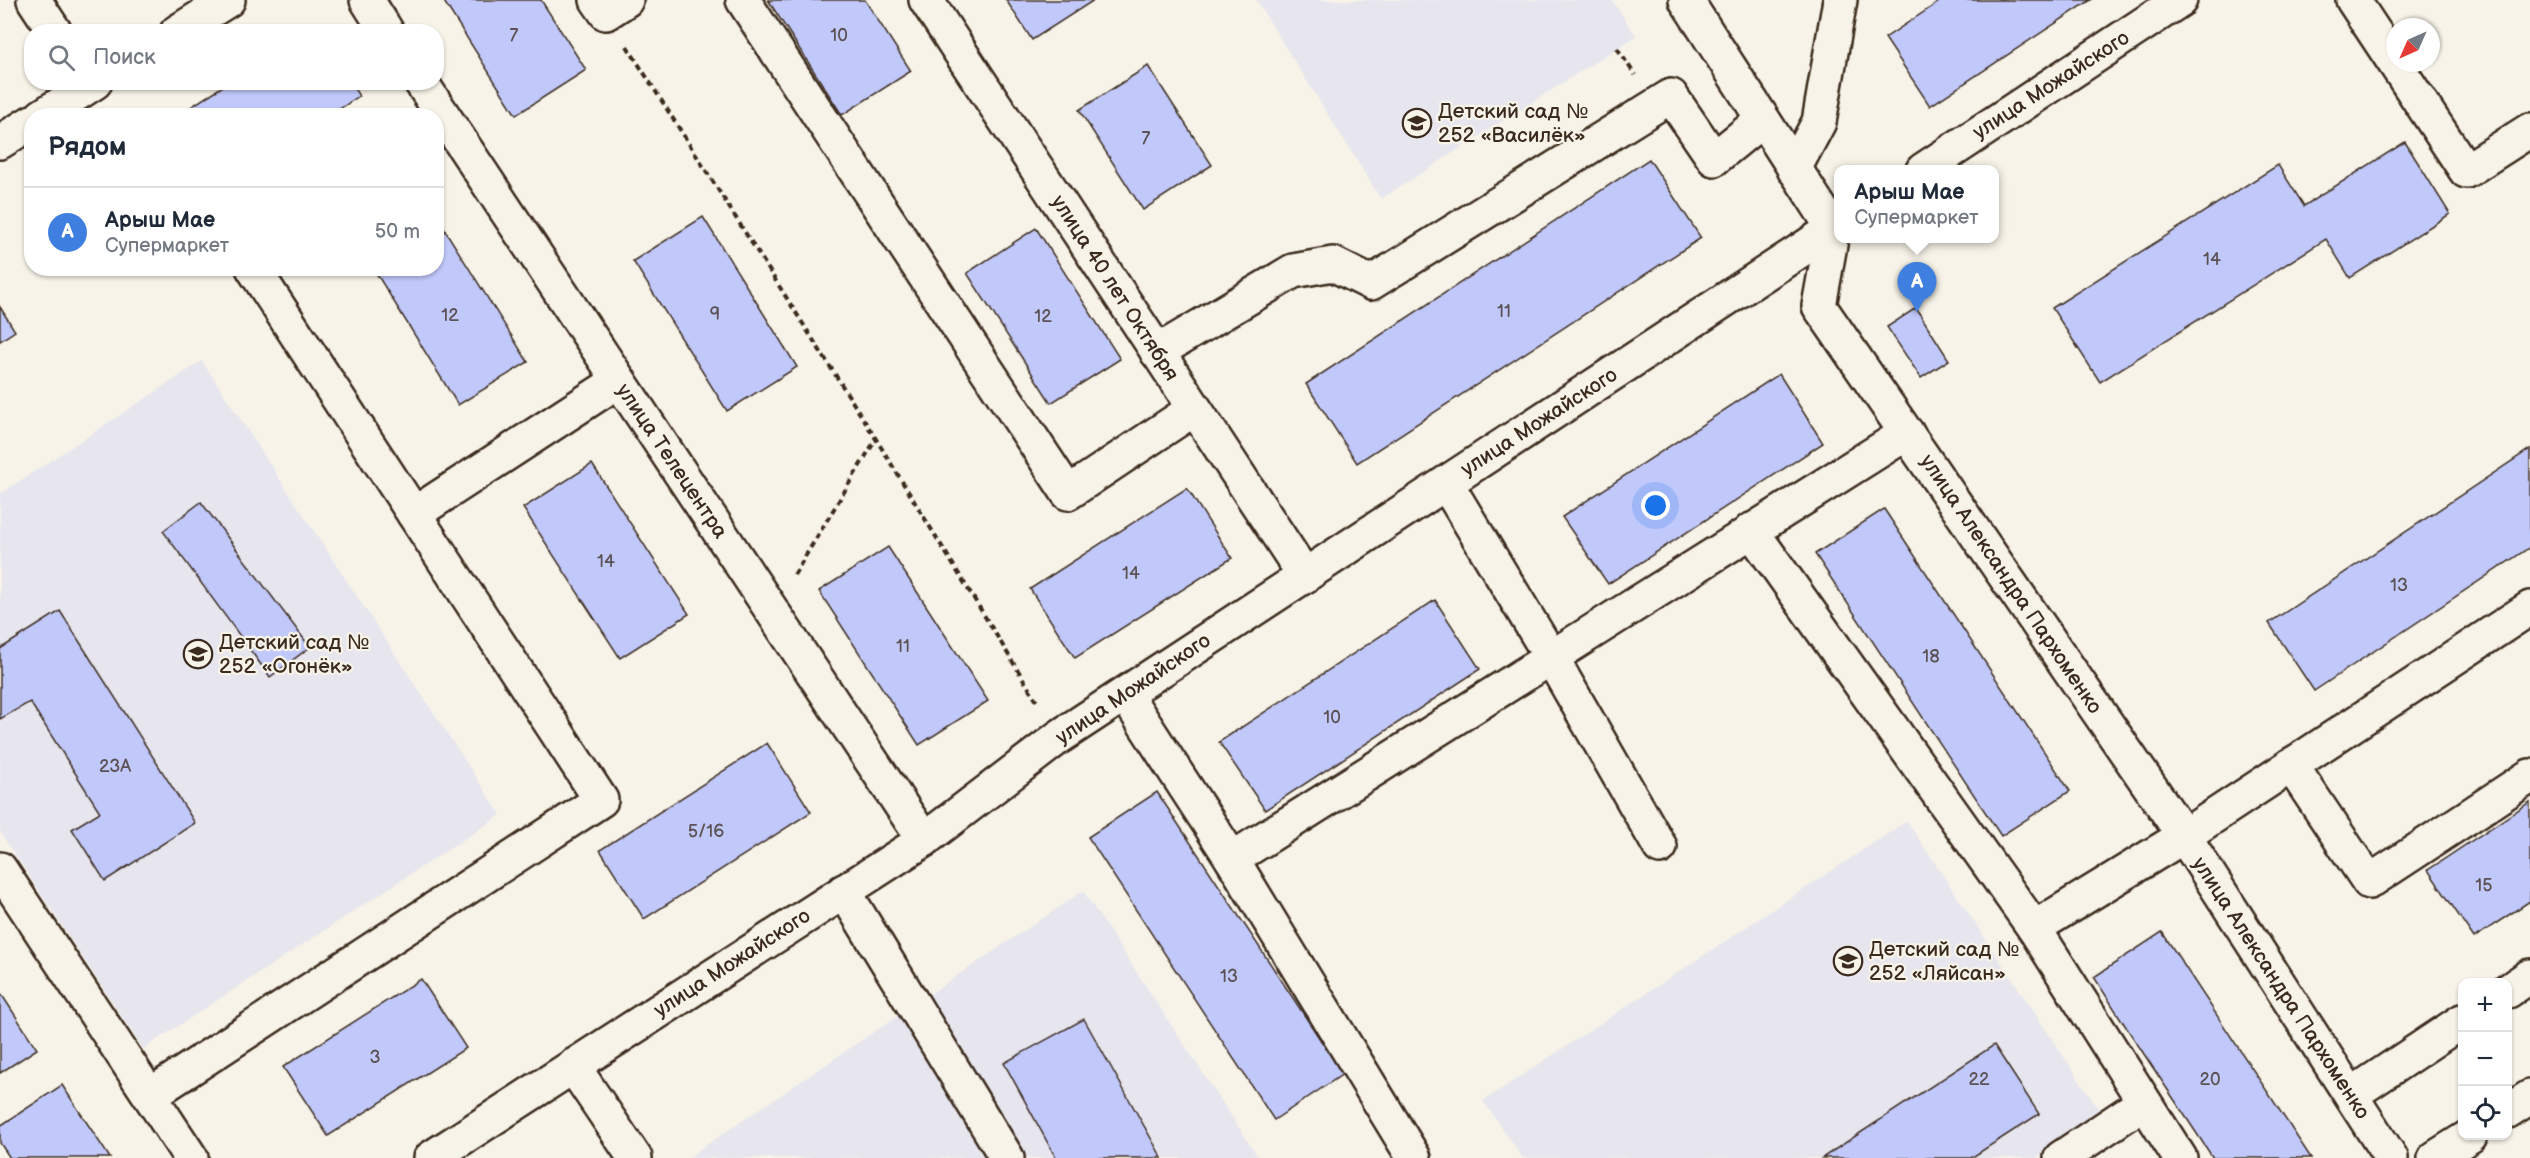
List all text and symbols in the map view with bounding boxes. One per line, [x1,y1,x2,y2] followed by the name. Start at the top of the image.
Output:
[2386,18,2440,72] north arrow
[24,24,444,90] search box
[510,25,519,46] house number: 7
[830,25,848,46] house number: 10
[1968,25,2134,145] street label: улица Можайского
[45,41,78,74] icon: search
[93,44,156,71] text: Поиск
[1438,99,1588,148] place label: Детский сад № 252 «Василёк»
[1401,107,1433,139] school or university icon: Детский сад № 252 «Василёк»
[1142,128,1151,149] house number: 7
[48,132,126,163] text: Рядом
[1834,165,1999,243] popup
[1854,179,1965,206] text: Арыш Мае
[1046,190,1184,386] street label: улица 40 лет Октября
[1854,206,1979,230] text: Супермаркет
[105,207,215,234] text: Арыш Мае
[61,220,74,244] text: A
[375,220,420,244] text: 50 m
[105,234,229,258] text: Супермаркет
[2203,249,2221,270] house number: 14
[1898,262,1936,312] pin: A
[1497,301,1511,322] house number: 11
[710,304,720,325] house number: 9
[441,305,459,326] house number: 12
[1034,306,1052,327] house number: 12
[1456,362,1622,482] street label: улица Можайского
[611,379,733,544] street label: улица Телецентра
[1915,450,2107,718] street label: улица Александра Пархоменко
[1641,491,1670,520] your location
[597,551,615,572] house number: 14
[1122,563,1140,584] house number: 14
[2390,575,2408,596] house number: 13
[1051,628,1215,750] street label: улица Можайского
[219,630,369,679] place label: Детский сад № 252 «Огонёк»
[896,636,910,657] house number: 11
[182,638,214,670] school or university icon: Детский сад № 252 «Огонёк»
[1922,646,1940,667] house number: 18
[1323,707,1341,728] house number: 10
[99,756,131,777] house number: 23А
[688,821,724,842] house number: 5/16
[2187,852,2375,1124] street label: улица Александра Пархоменко
[2475,875,2493,896] house number: 15
[649,903,815,1023] street label: улица Можайского
[1869,937,2019,986] place label: Детский сад № 252 «Ляйсан»
[1832,945,1864,977] school or university icon: Детский сад № 252 «Ляйсан»
[1220,966,1238,987] house number: 13
[2458,978,2512,1140] map controls
[2458,978,2512,1032] button: +
[2458,1032,2512,1086] button: −
[369,1047,381,1068] house number: 3
[1968,1069,1990,1090] house number: 22
[2199,1069,2221,1090] house number: 20
[2458,1086,2512,1140] button: locate

